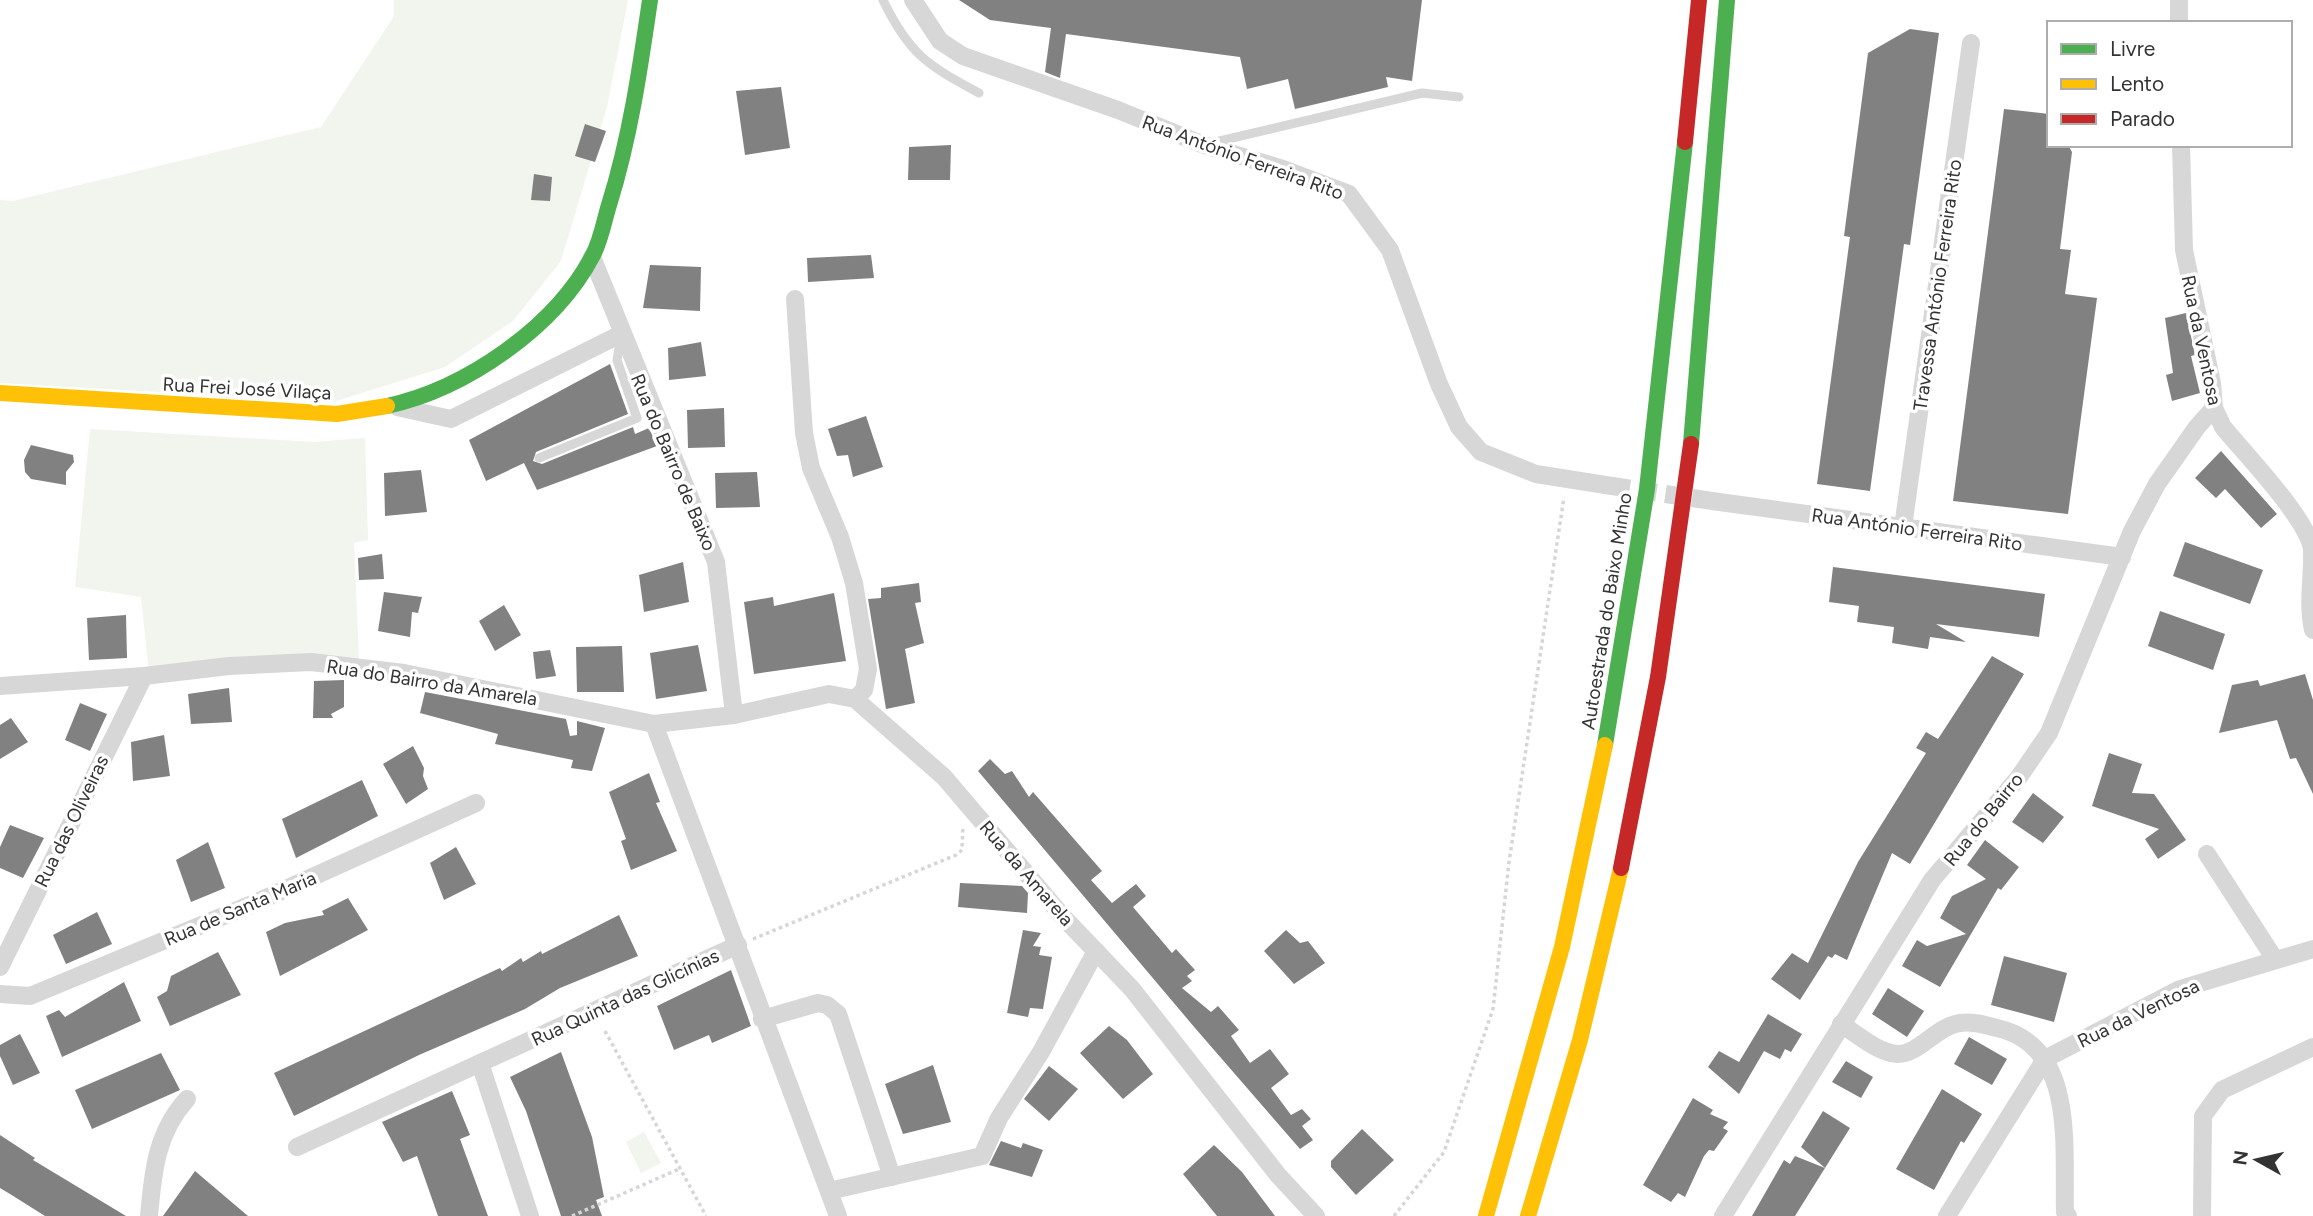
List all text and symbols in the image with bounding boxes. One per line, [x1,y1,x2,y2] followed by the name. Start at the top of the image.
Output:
[2047,21,2292,147] legend
[2110,36,2155,61] text: Livre
[2110,71,2164,96] text: Lento
[2110,106,2175,131] text: Parado
[1139,110,1347,205] street label: Rua António Ferreira Rito
[1908,158,1967,412] street label: Travessa António Ferreira Rito
[2176,273,2227,407] street label: Rua da Ventosa
[626,370,721,554] street label: Rua do Bairro de Baixo
[162,373,332,404] street label: Rua Frei José Vilaça
[1576,491,1637,731] street label: Autoestrada do Baixo Minho
[1810,503,2024,556] street label: Rua António Ferreira Rito
[325,654,539,711] street label: Rua do Bairro da Amarela
[30,751,113,891] street label: Rua das Oliveiras
[1939,768,2028,871] street label: Rua do Bairro
[975,816,1079,931] street label: Rua da Amarela
[161,866,320,951] street label: Rua de Santa Maria
[528,944,723,1051] street label: Rua Quinta das Glicínias
[2074,974,2203,1053] street label: Rua da Ventosa
[2222,1125,2292,1195] north arrow
[2228,1149,2253,1167] text: N

